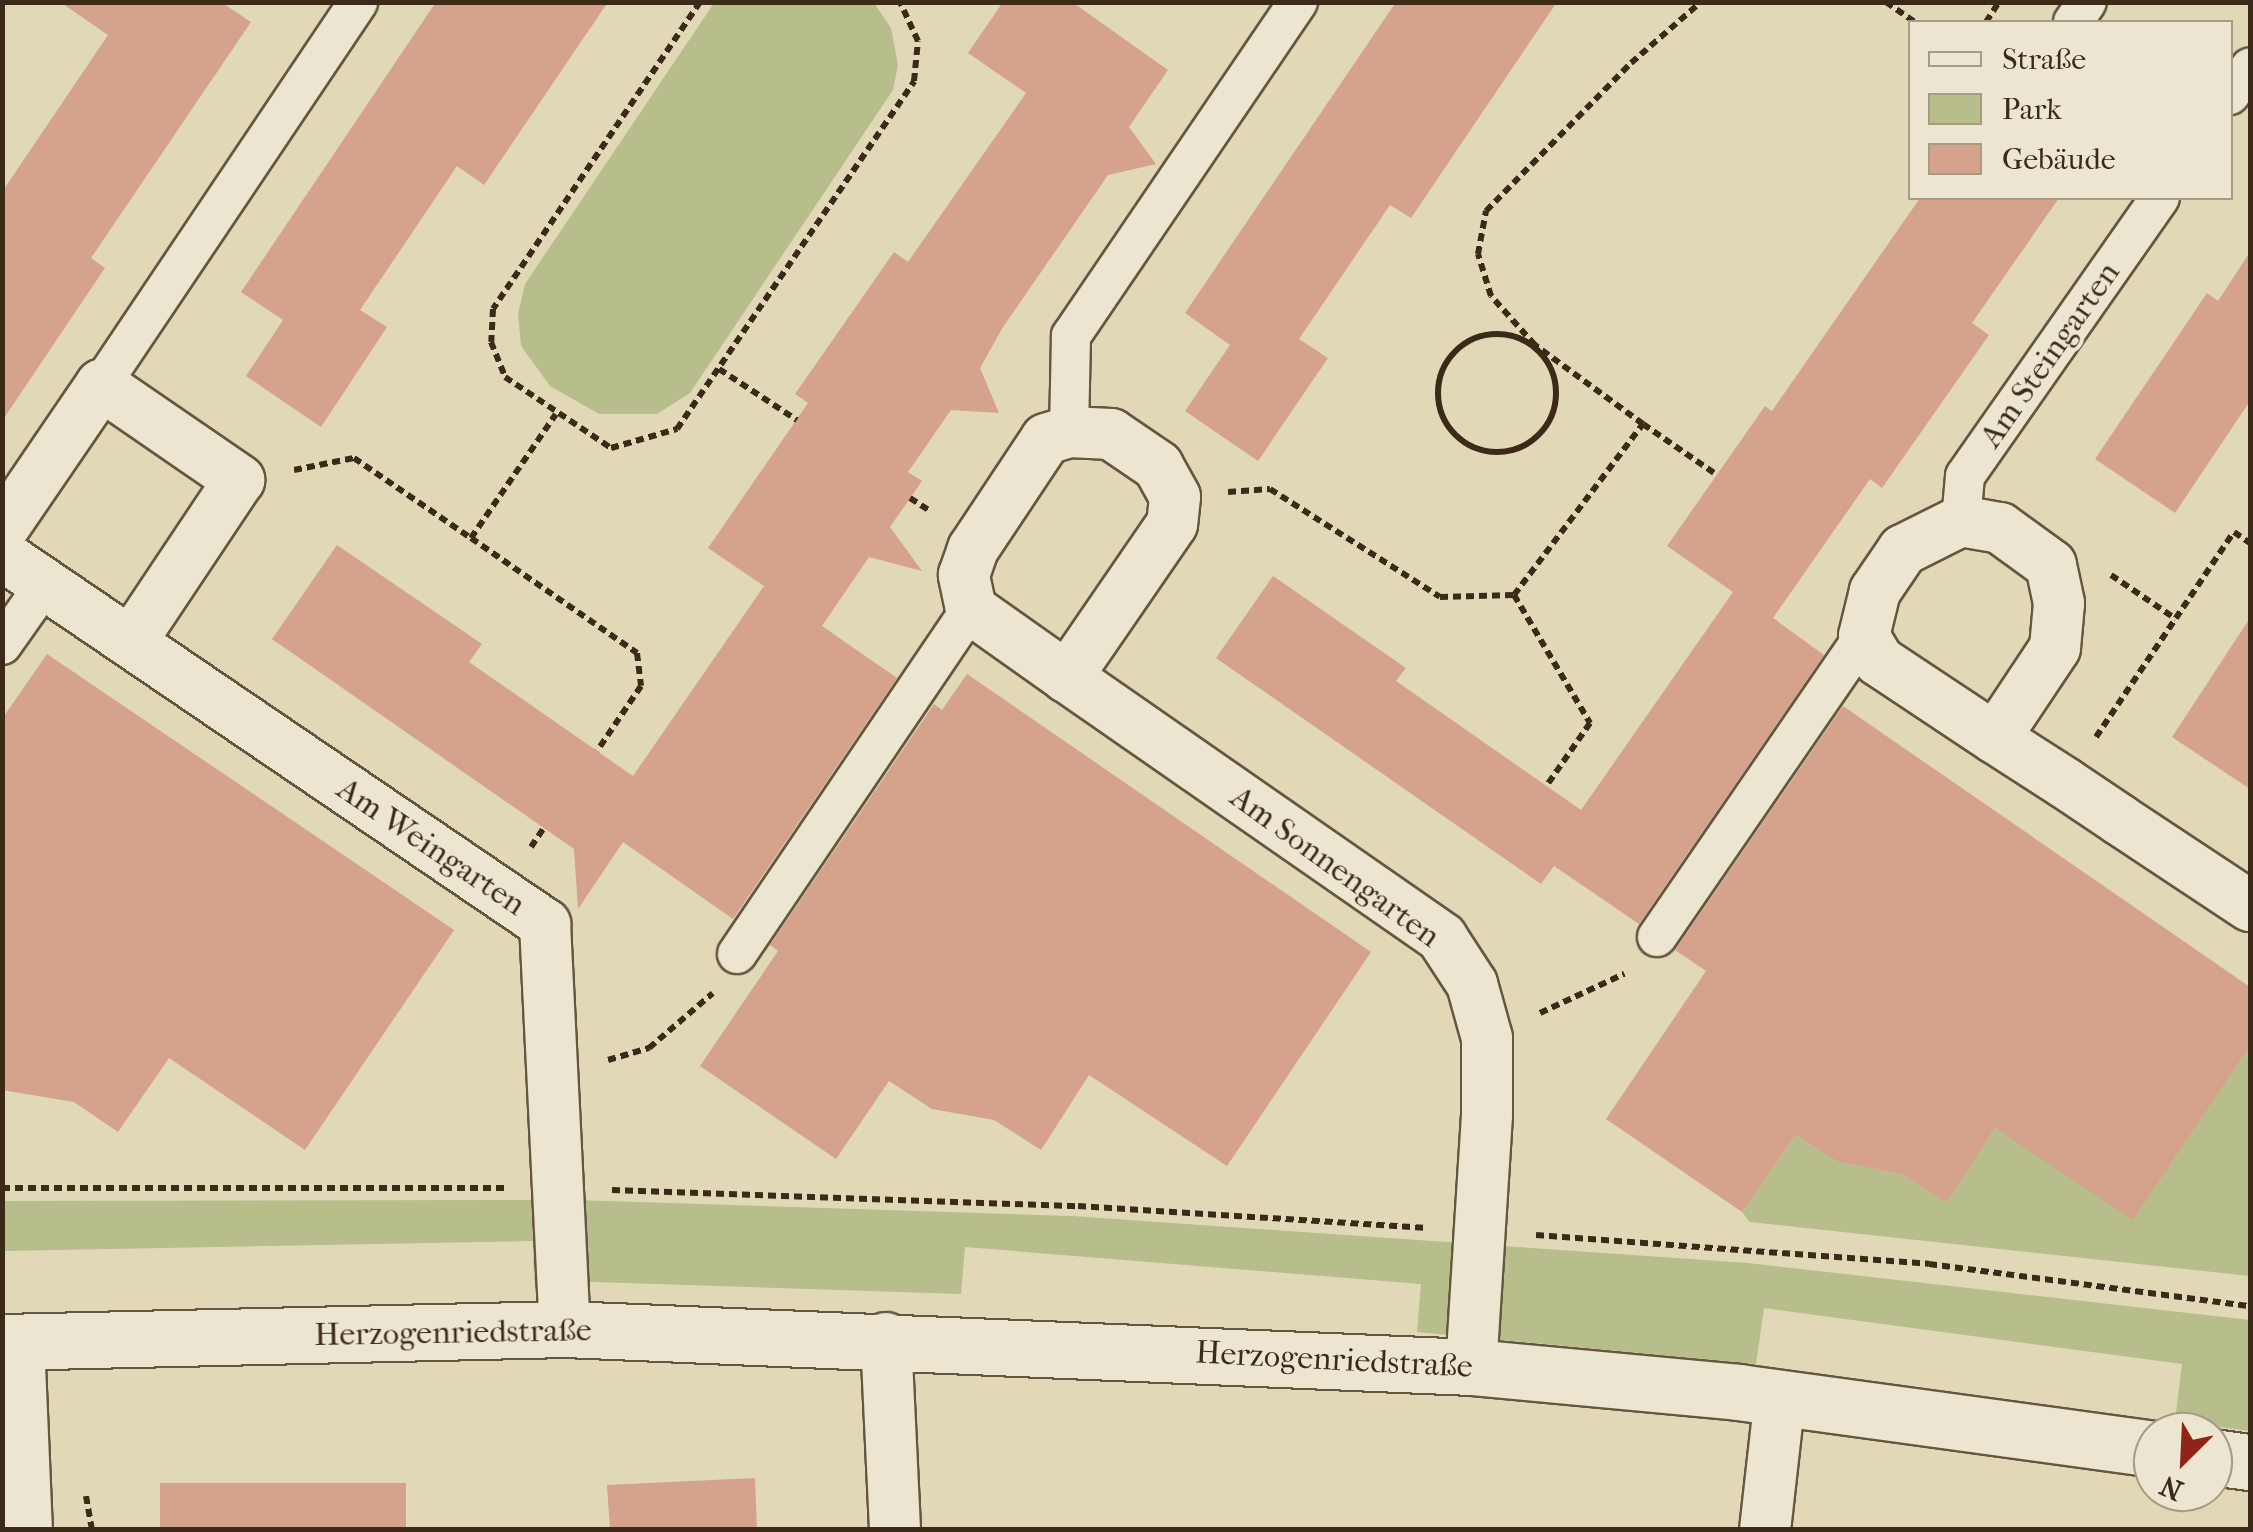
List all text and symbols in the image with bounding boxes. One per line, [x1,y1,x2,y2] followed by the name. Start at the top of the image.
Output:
[1908,20,2233,200] legend
[2002,42,2086,77] text: Straße
[2002,92,2062,127] text: Park
[2002,142,2116,177] text: Gebäude
[1972,255,2128,455] street label: Am Steingarten
[330,770,532,924] street label: Am Weingarten
[1223,778,1447,956] street label: Am Sonnengarten
[314,1311,592,1355] street label: Herzogenriedstraße
[1195,1334,1473,1386] street label: Herzogenriedstraße
[2133,1412,2233,1512] north arrow
[2155,1469,2188,1507] text: N

